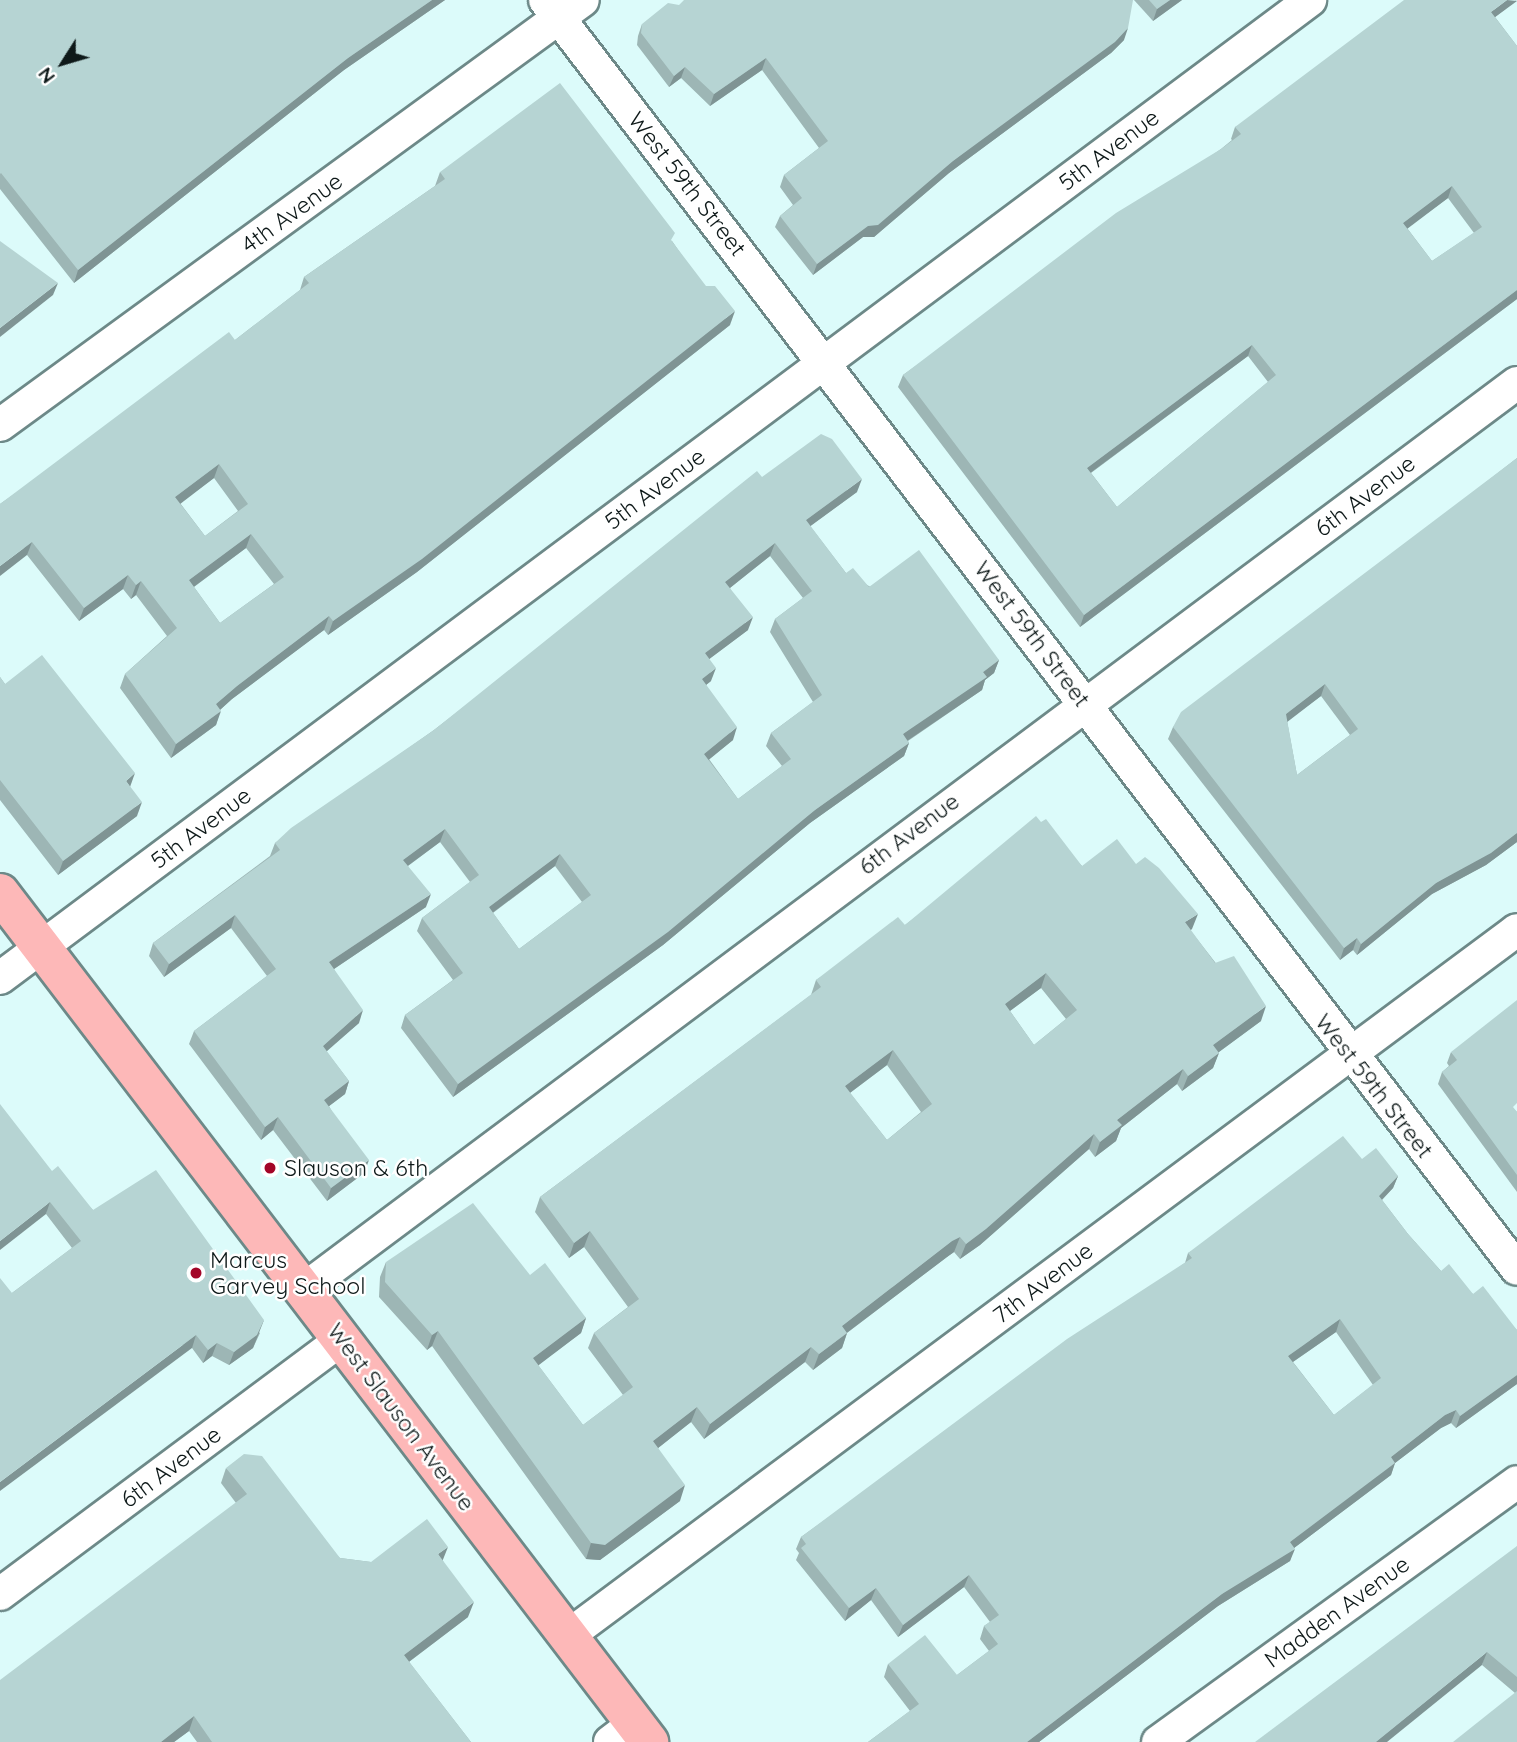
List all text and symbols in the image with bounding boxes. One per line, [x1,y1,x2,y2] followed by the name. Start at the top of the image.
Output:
[28,28,98,98] north arrow
[32,63,60,88] text: N
[1053,103,1165,197] street label: 5th Avenue
[622,107,752,261] street label: West 59th Street
[236,167,348,259] street label: 4th Avenue
[599,442,711,536] street label: 5th Avenue
[1310,449,1420,543] street label: 6th Avenue
[968,556,1096,712] street label: West 59th Street
[145,781,257,875] street label: 5th Avenue
[854,787,964,881] street label: 6th Avenue
[1309,1009,1439,1163] street label: West 59th Street
[284,1154,428,1182] place label: Slauson & 6th
[262,1160,278,1176] marker: Slauson & 6th
[988,1237,1098,1329] street label: 7th Avenue
[210,1246,366,1300] place label: Marcus Garvey School
[188,1265,204,1281] marker: Marcus Garvey School
[321,1318,481,1516] street label: West Slauson Avenue
[116,1420,226,1514] street label: 6th Avenue
[1259,1550,1415,1674] street label: Madden Avenue

